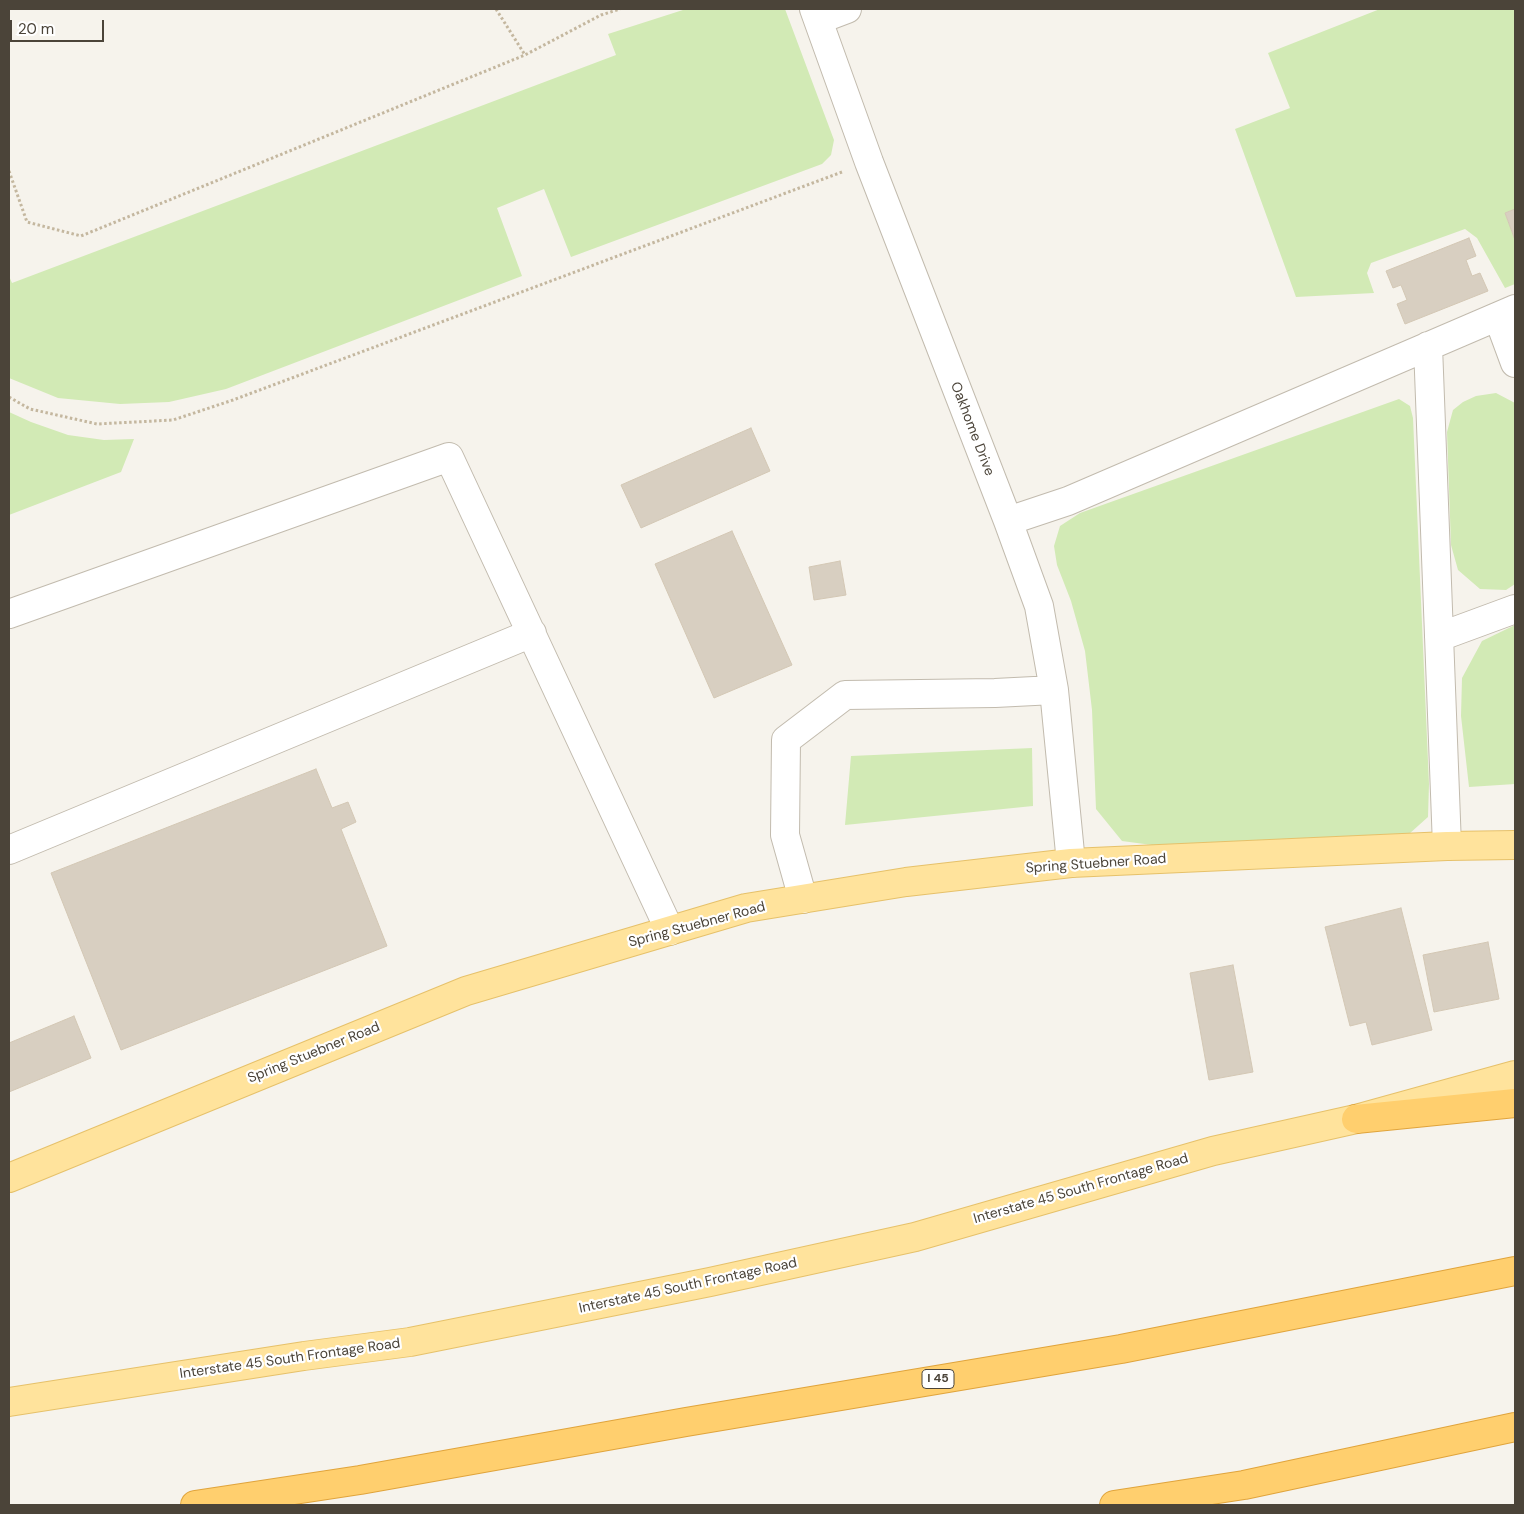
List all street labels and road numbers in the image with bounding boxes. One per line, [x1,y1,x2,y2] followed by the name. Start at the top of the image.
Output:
[946,380,998,478] street label: Oakhome Drive
[1025,851,1167,877] street label: Spring Stuebner Road
[627,899,767,951] street label: Spring Stuebner Road
[246,1019,382,1087] street label: Spring Stuebner Road
[972,1150,1190,1228] street label: Interstate 45 South Frontage Road
[577,1255,799,1317] street label: Interstate 45 South Frontage Road
[179,1335,401,1383] street label: Interstate 45 South Frontage Road
[922,1370,954,1388] road number: I 45

